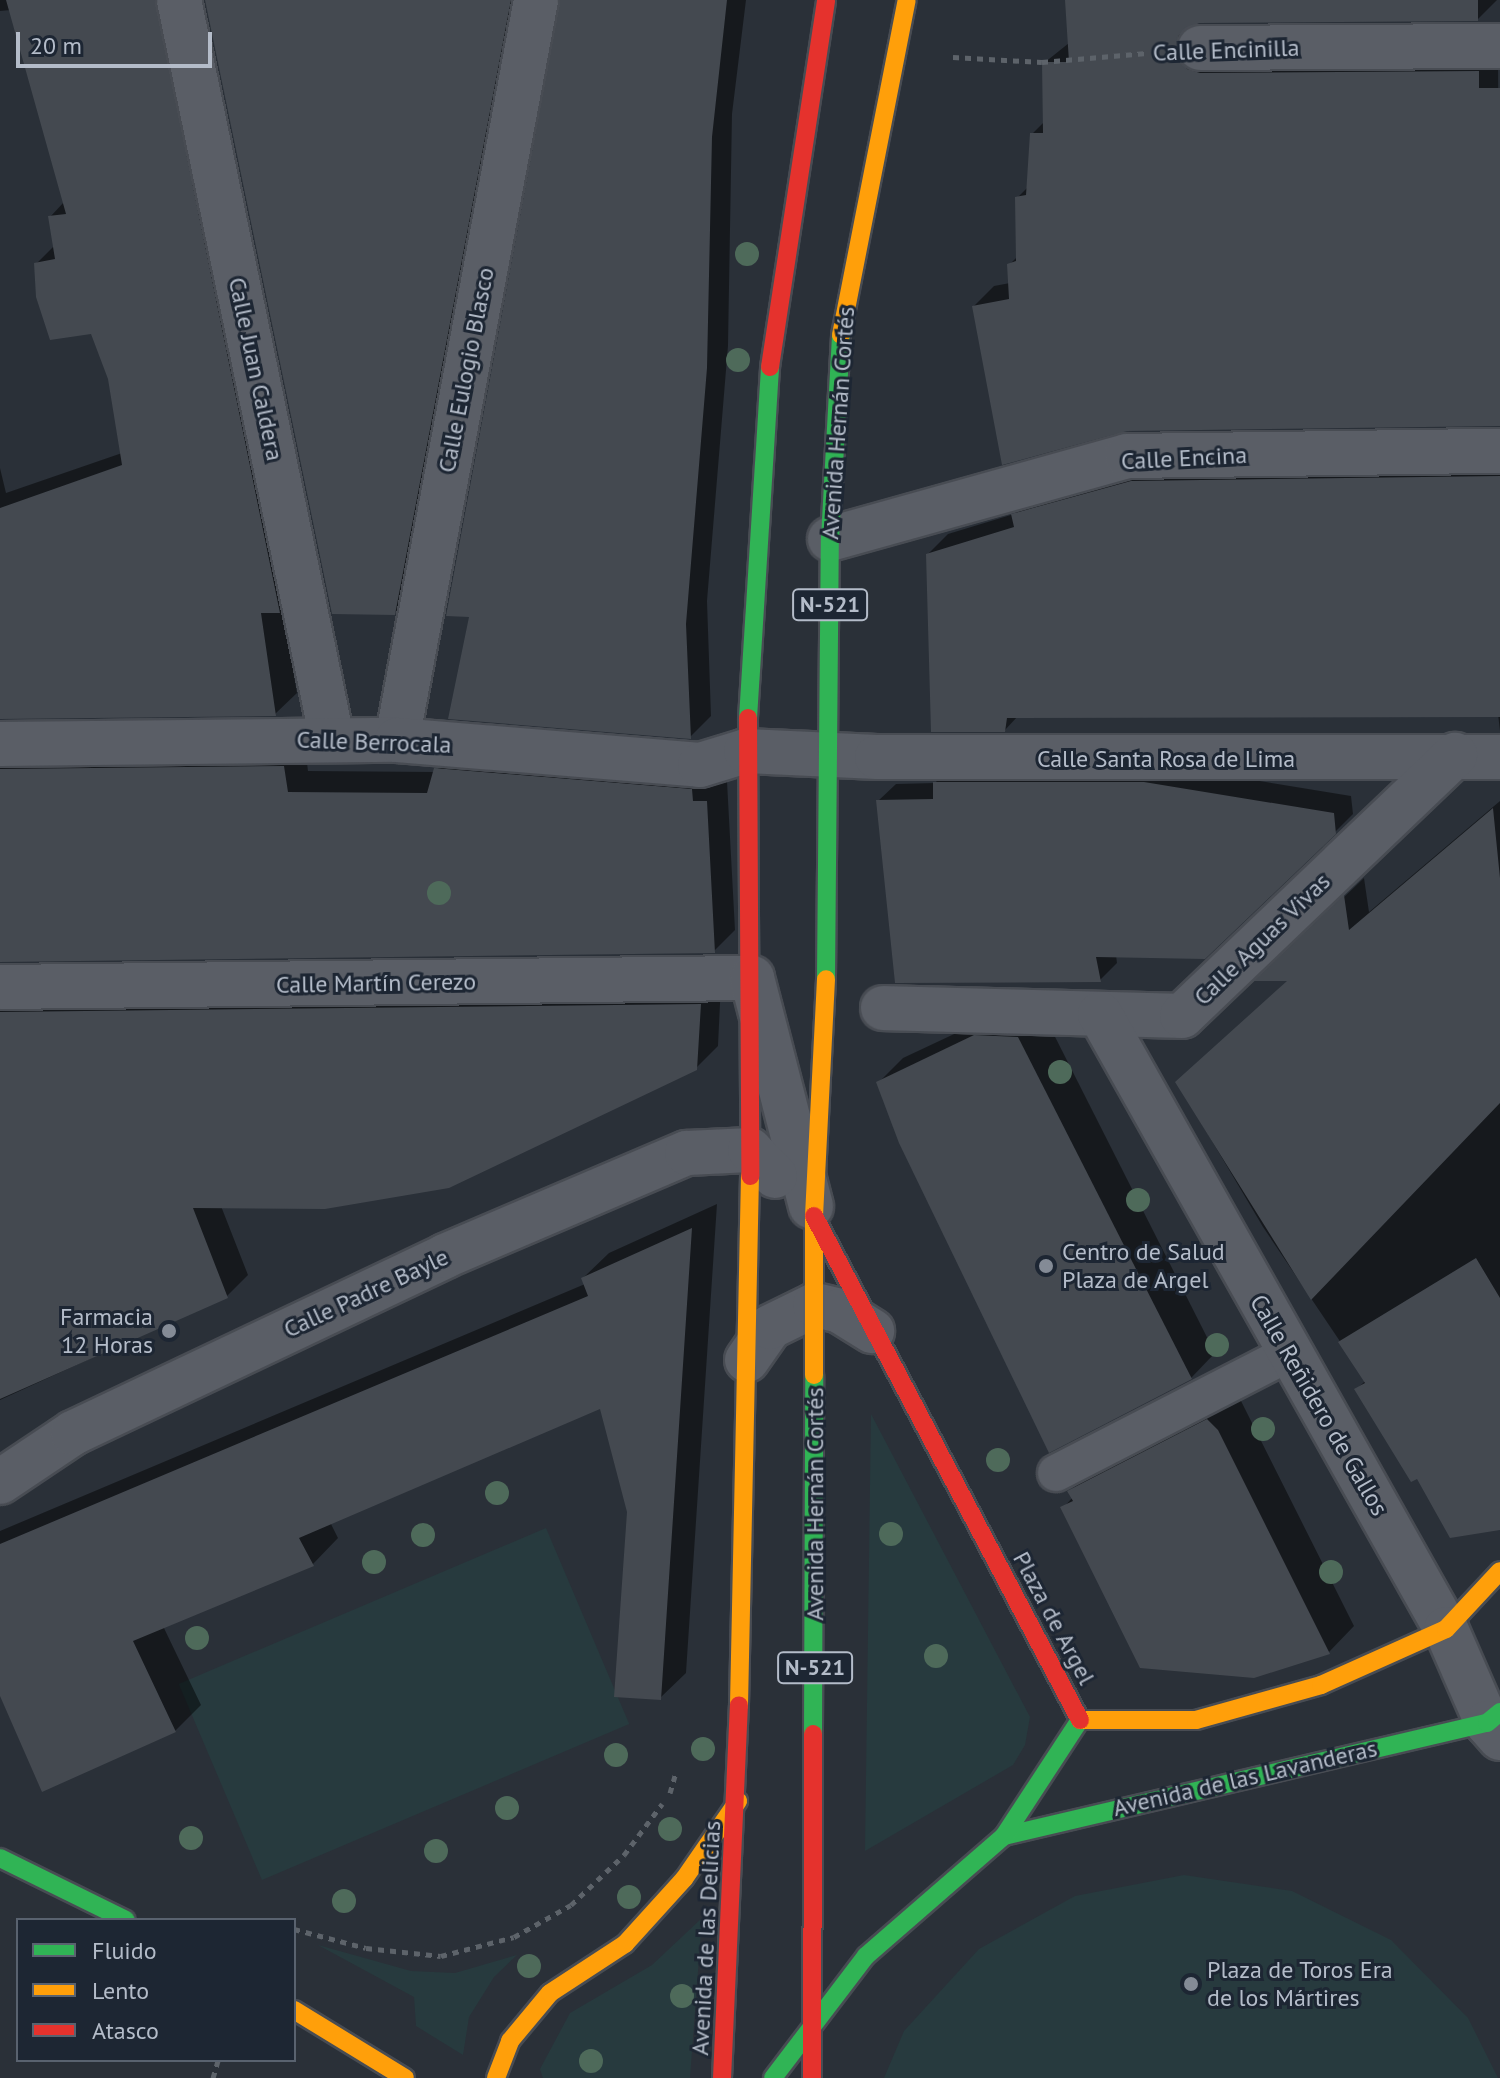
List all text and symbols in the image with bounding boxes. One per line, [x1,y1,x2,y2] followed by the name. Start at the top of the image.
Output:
[20,16,216,66] scale bar
[30,30,82,61] text: 20 m
[1152,33,1300,67] street label: Calle Encinilla
[432,265,500,475] street label: Calle Eulogio Blasco
[223,275,289,463] street label: Calle Juan Caldera
[815,306,861,540] street label: Avenida Hernán Cortés
[1120,440,1248,476] street label: Calle Encina
[792,587,868,623] road number: N-521
[296,725,452,759] street label: Calle Berrocala
[1037,745,1295,773] street label: Calle Santa Rosa de Lima
[1187,866,1337,1012] street label: Calle Aguas Vivas
[276,967,476,999] street label: Calle Martín Cerezo
[1062,1238,1225,1294] place label: Centro de Salud Plaza de Argel
[279,1242,453,1344] street label: Calle Padre Bayle
[1037,1257,1055,1275] marker: Centro de Salud Plaza de Argel
[1244,1289,1394,1521] street label: Calle Reñidero de Gallos
[60,1303,153,1359] place label: Farmacia 12 Horas
[160,1322,178,1340] marker: Farmacia 12 Horas
[801,1387,829,1621] street label: Avenida Hernán Cortés
[1007,1546,1101,1690] street label: Plaza de Argel
[777,1650,853,1686] road number: N-521
[1110,1734,1380,1822] street label: Avenida de las Lavanderas
[685,1820,727,2056] street label: Avenida de las Delicias
[16,1918,296,2062] legend
[92,1935,157,1966] text: Fluido
[1207,1956,1393,2012] place label: Plaza de Toros Era de los Mártires
[92,1975,149,2006] text: Lento
[1182,1975,1200,1993] marker: Plaza de Toros Era de los Mártires
[92,2015,159,2046] text: Atasco

